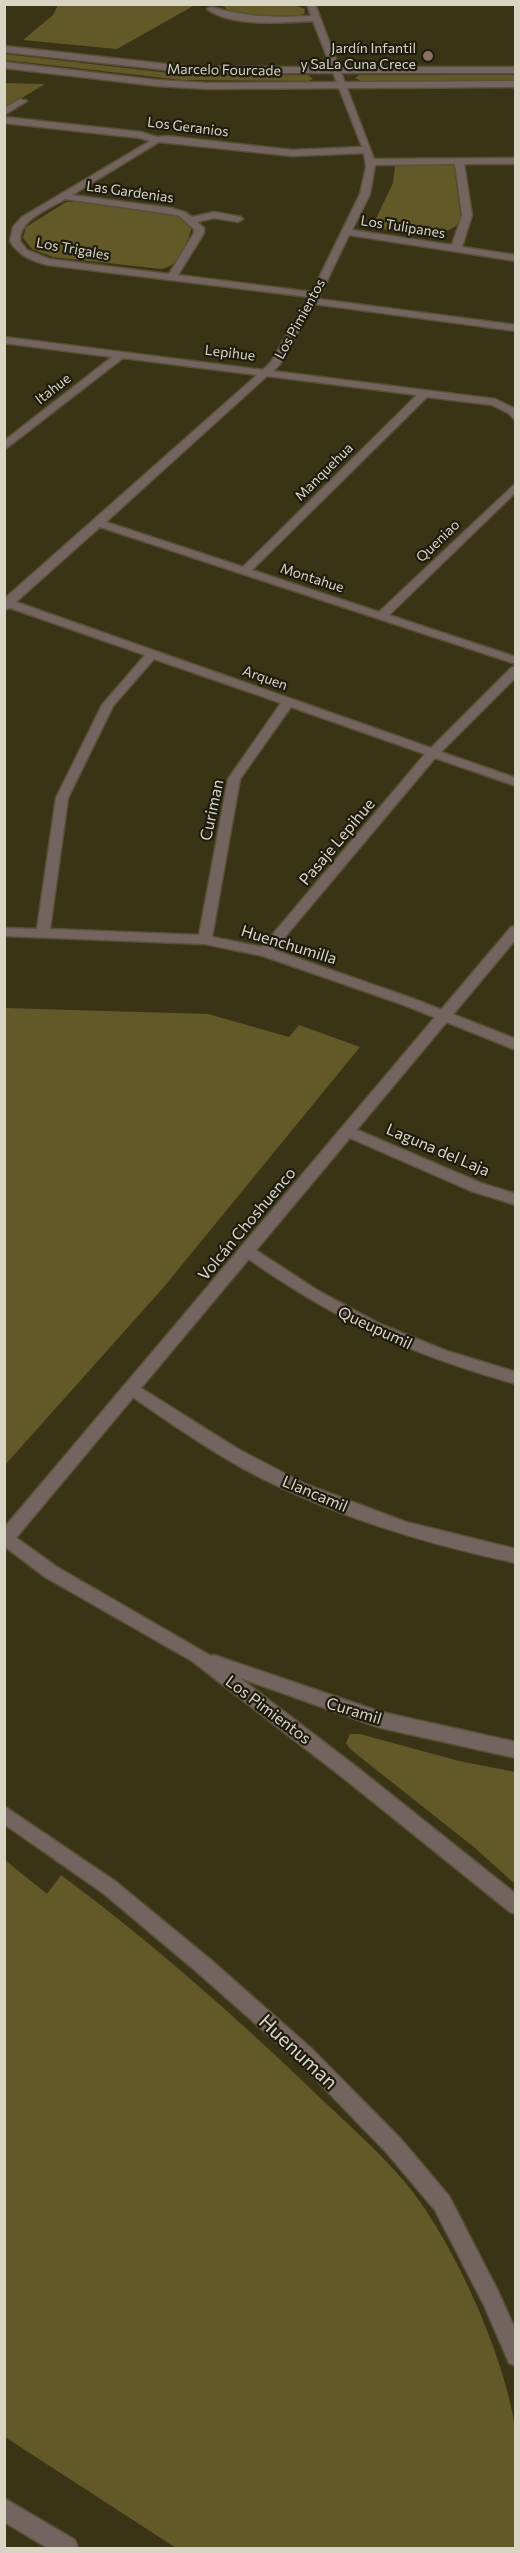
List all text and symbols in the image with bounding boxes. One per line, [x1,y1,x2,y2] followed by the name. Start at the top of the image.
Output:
[300,40,416,72] place label: Jardín Infantil y SaLa Cuna Crece
[421,49,435,63] marker: Jardín Infantil y SaLa Cuna Crece
[167,61,281,79] street label: Marcelo Fourcade
[146,114,230,140] street label: Los Geranios
[85,178,175,206] street label: Las Gardenias
[359,212,447,242] street label: Los Tulipanes
[35,234,111,264] street label: Los Trigales
[271,276,329,362] street label: Los Pimientos
[204,342,256,364] street label: Lepihue
[32,370,74,408] street label: Itahue
[291,439,357,505] street label: Manquehua
[413,516,463,566] street label: Queniao
[278,560,346,596] street label: Montahue
[240,662,290,694] street label: Arquen
[196,778,228,842] street label: Curiman
[295,795,379,889] street label: Pasaje Lepihue
[239,921,339,969] street label: Huenchumilla
[383,1120,493,1180] street label: Laguna del Laja
[194,1163,300,1285] street label: Volcán Choshuenco
[335,1302,415,1354] street label: Queupumil
[279,1472,351,1516] street label: Llancamil
[222,1672,314,1748] street label: Los Pimientos
[324,1694,384,1728] street label: Curamil
[254,2010,342,2094] street label: Huenuman

